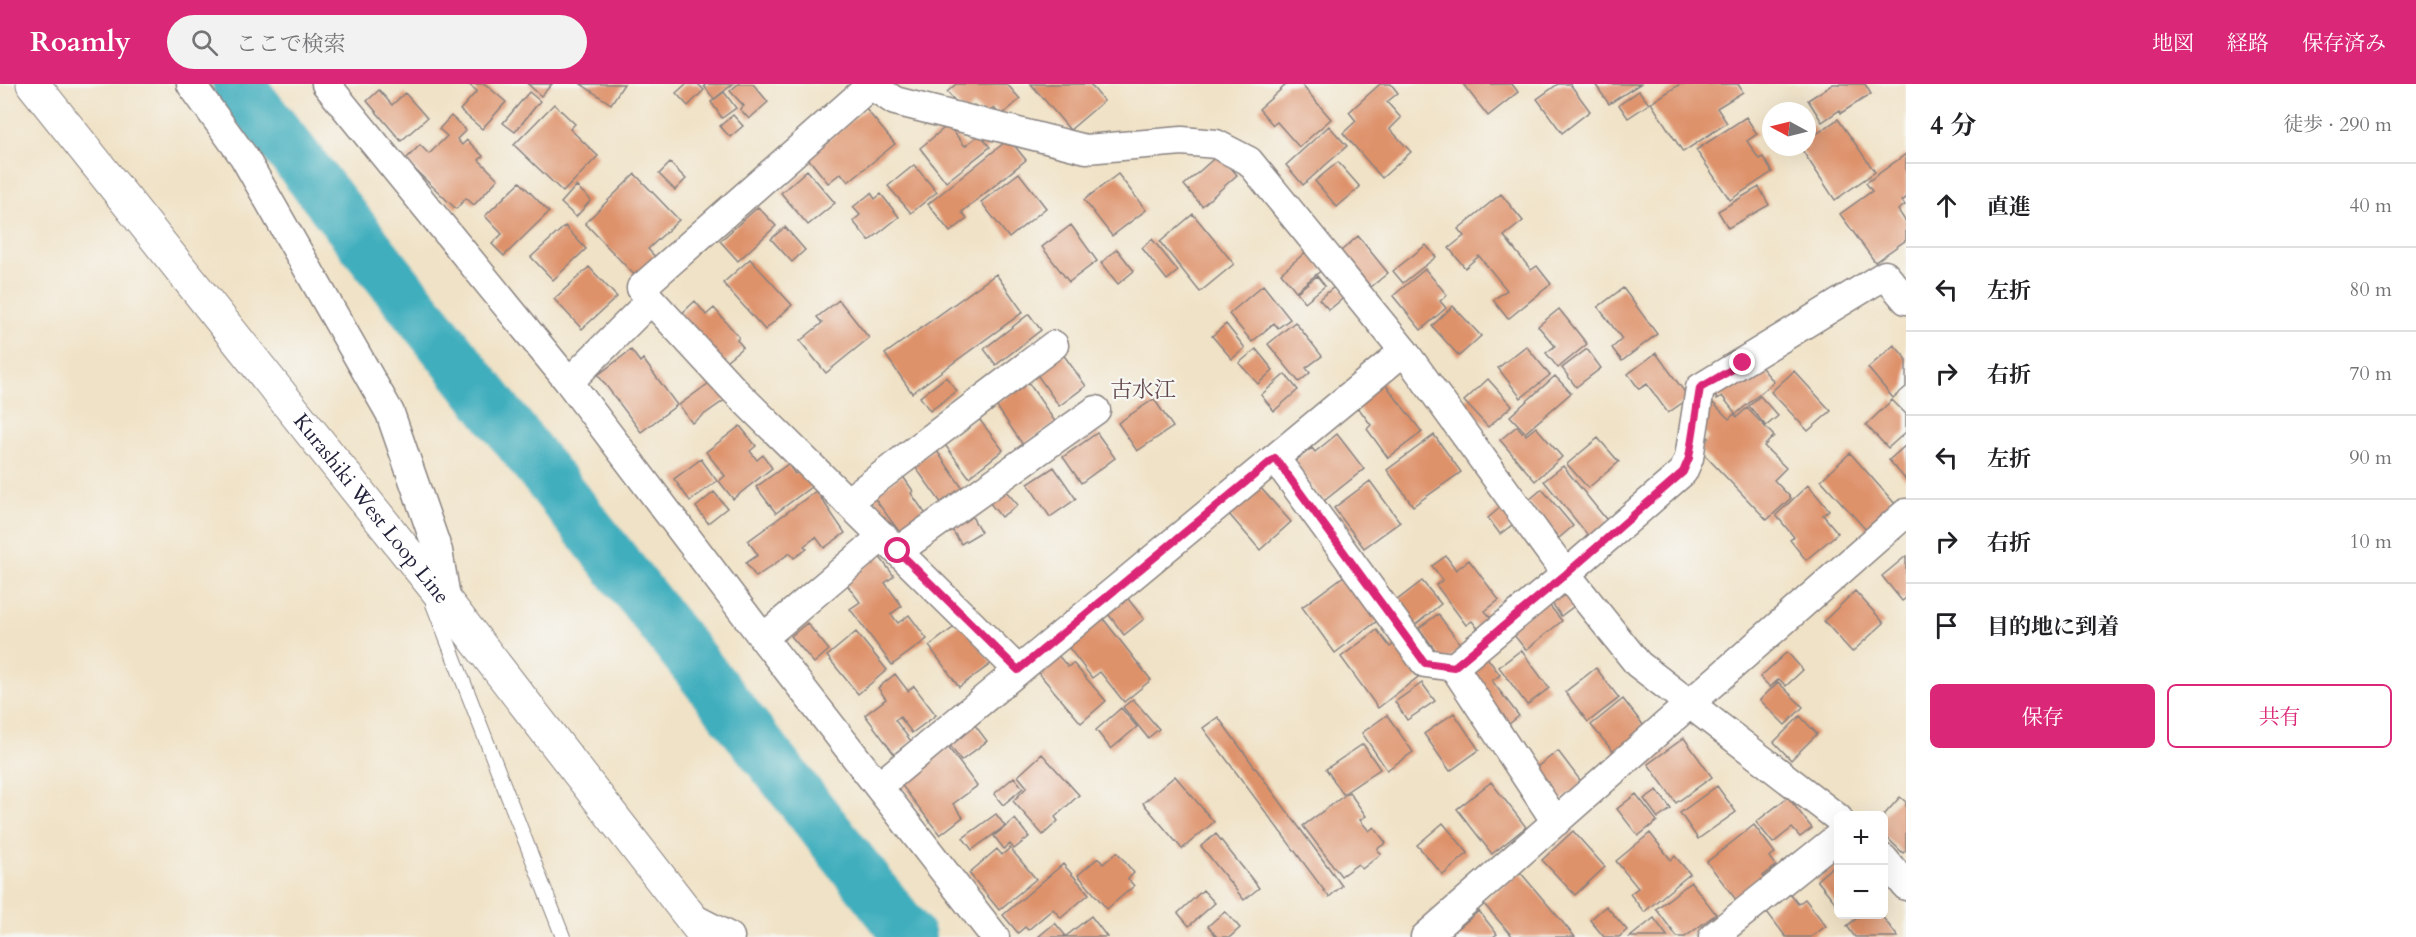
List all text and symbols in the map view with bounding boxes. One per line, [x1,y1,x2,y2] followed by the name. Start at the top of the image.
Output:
[167,15,587,69] search box
[30,23,131,61] text: Roamly
[188,26,221,59] icon: search
[236,29,346,59] text: ここで検索
[2152,29,2194,58] text: 地図
[2227,29,2269,58] text: 経路
[2302,29,2386,58] text: 保存済み
[1762,102,1816,156] north arrow
[1930,108,1976,143] text: 4 分
[2283,111,2392,138] text: 徒歩 · 290 m
[1930,189,1963,222] icon: ahead
[1987,192,2031,222] text: 直進
[2349,192,2392,219] text: 40 m
[1930,273,1963,306] icon: left
[1987,276,2031,306] text: 左折
[2349,276,2392,303] text: 80 m
[1729,349,1755,375] route end
[1930,357,1963,390] icon: right
[1987,360,2031,390] text: 右折
[2349,360,2392,387] text: 70 m
[1110,375,1176,405] district label: 古水江
[287,407,456,610] street label: Kurashiki West Loop Line
[1930,441,1963,474] icon: left
[1987,444,2031,474] text: 左折
[2349,444,2392,471] text: 90 m
[1930,525,1963,558] icon: right
[1987,528,2031,558] text: 右折
[2349,528,2392,555] text: 10 m
[884,537,910,563] route start
[1930,609,1963,642] icon: arrive
[1987,612,2119,642] text: 目的地に到着
[1930,684,2155,748] button: 保存
[2167,684,2392,748] button: 共有
[1834,811,1888,919] map controls
[1834,811,1888,865] button: +
[1834,865,1888,919] button: −

